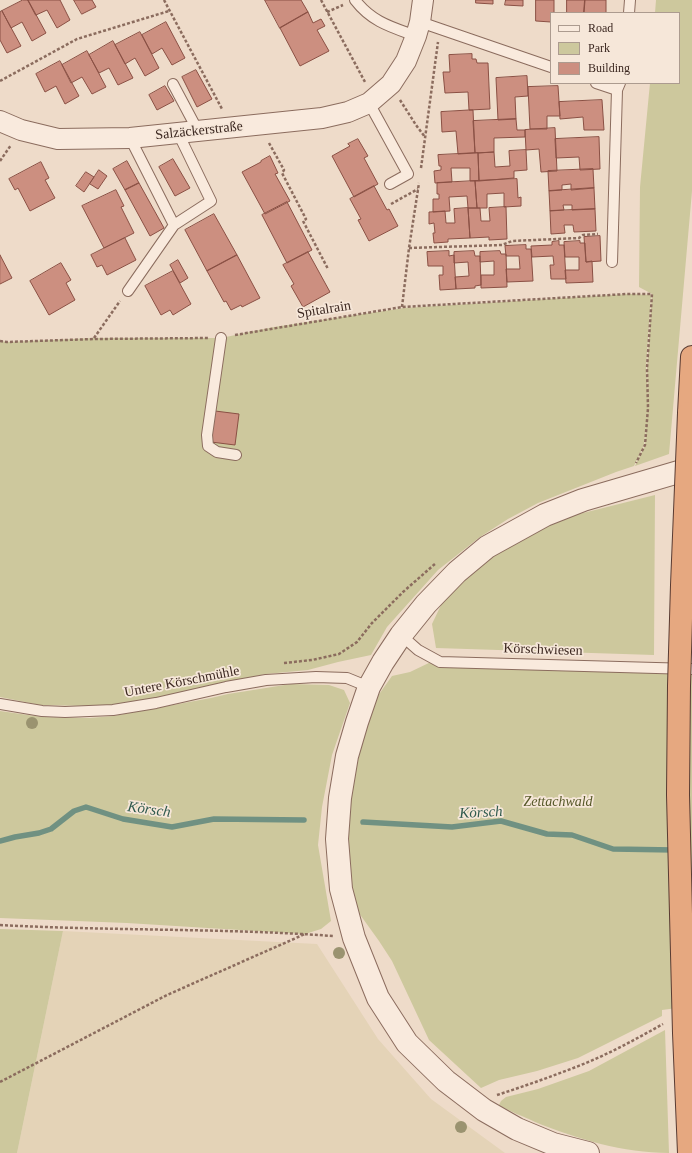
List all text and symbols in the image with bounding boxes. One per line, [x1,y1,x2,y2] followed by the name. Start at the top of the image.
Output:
[550,12,680,84] legend
[588,21,613,35] text: Road
[588,41,610,55] text: Park
[588,61,630,75] text: Building
[154,118,244,144] street label: Salzäckerstraße
[296,297,352,323] street label: Spitalrain
[503,640,583,660] street label: Körschwiesen
[123,663,241,701] street label: Untere Körschmühle
[523,794,593,810] park label: Zettachwald
[126,798,172,822] water label: Körsch
[459,803,503,823] water label: Körsch

